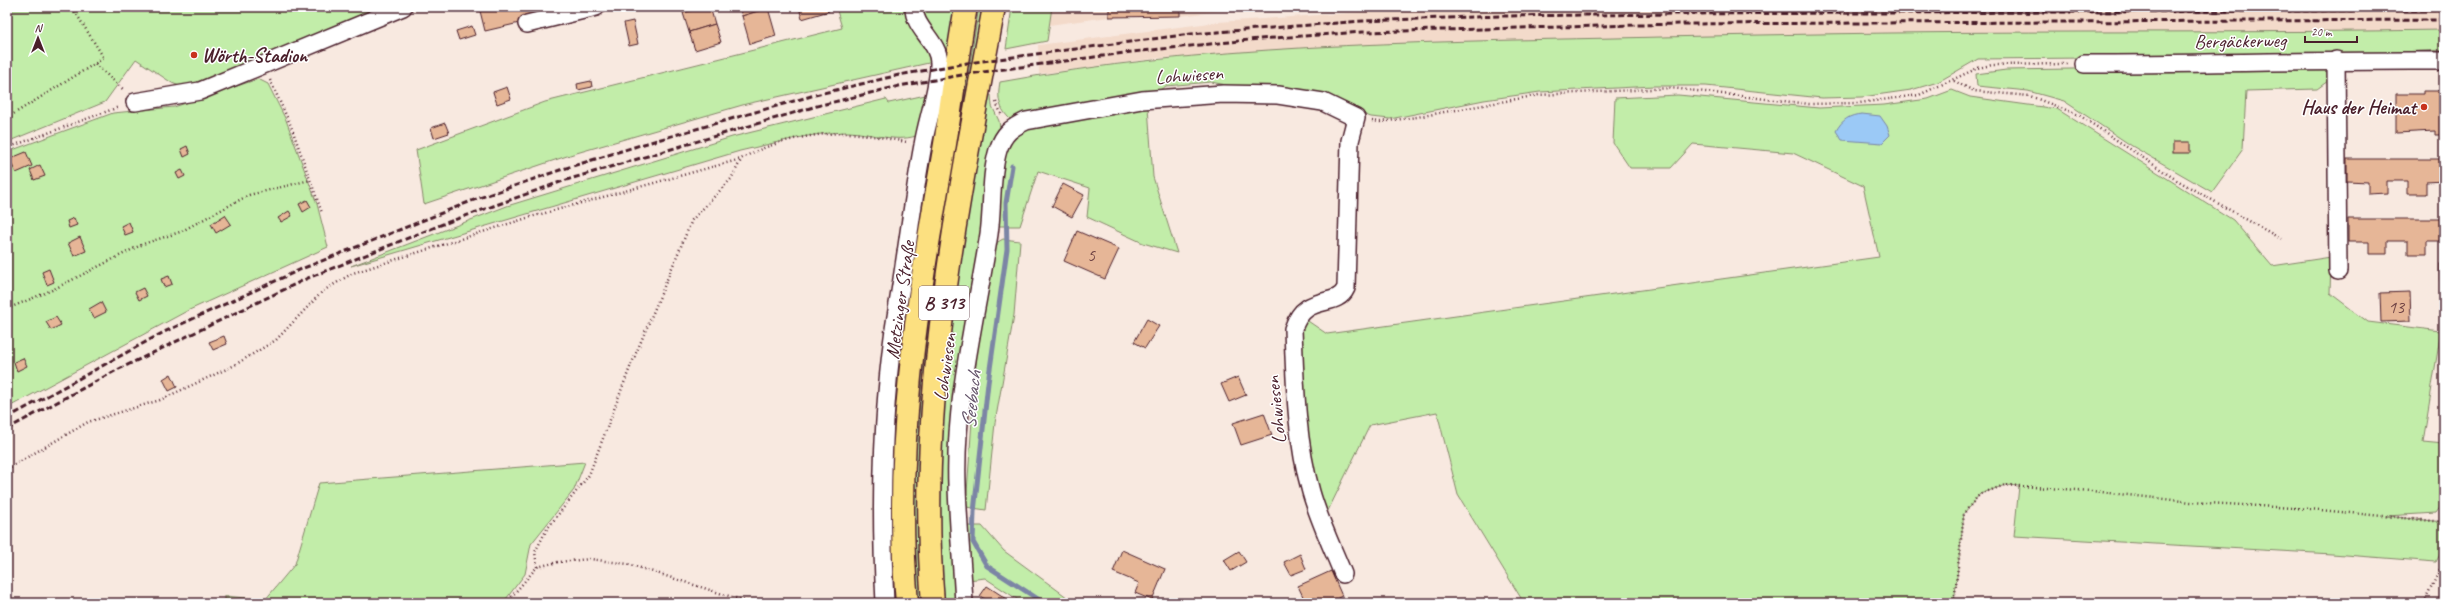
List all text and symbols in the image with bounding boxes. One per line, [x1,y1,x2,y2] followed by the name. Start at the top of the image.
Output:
[18,18,58,58] north arrow
[2305,18,2357,44] scale bar
[35,21,44,35] text: N
[2311,24,2333,40] text: 20 m
[2194,28,2288,54] street label: Bergäckerweg
[202,43,309,68] place label: Wörth-Stadion
[189,50,199,60] marker: Wörth-Stadion
[1154,60,1225,90] street label: Lohwiesen
[2301,95,2418,120] place label: Haus der Heimat
[2419,102,2429,112] marker: Haus der Heimat
[879,238,921,361] street label: Metzinger Straße
[1087,244,1096,266] house number: 5
[919,286,969,320] road number: B 313
[2388,296,2406,318] house number: 13
[928,331,962,402] street label: Lohwiesen
[955,368,987,430] water label: Seebach
[1260,374,1292,445] street label: Lohwiesen

